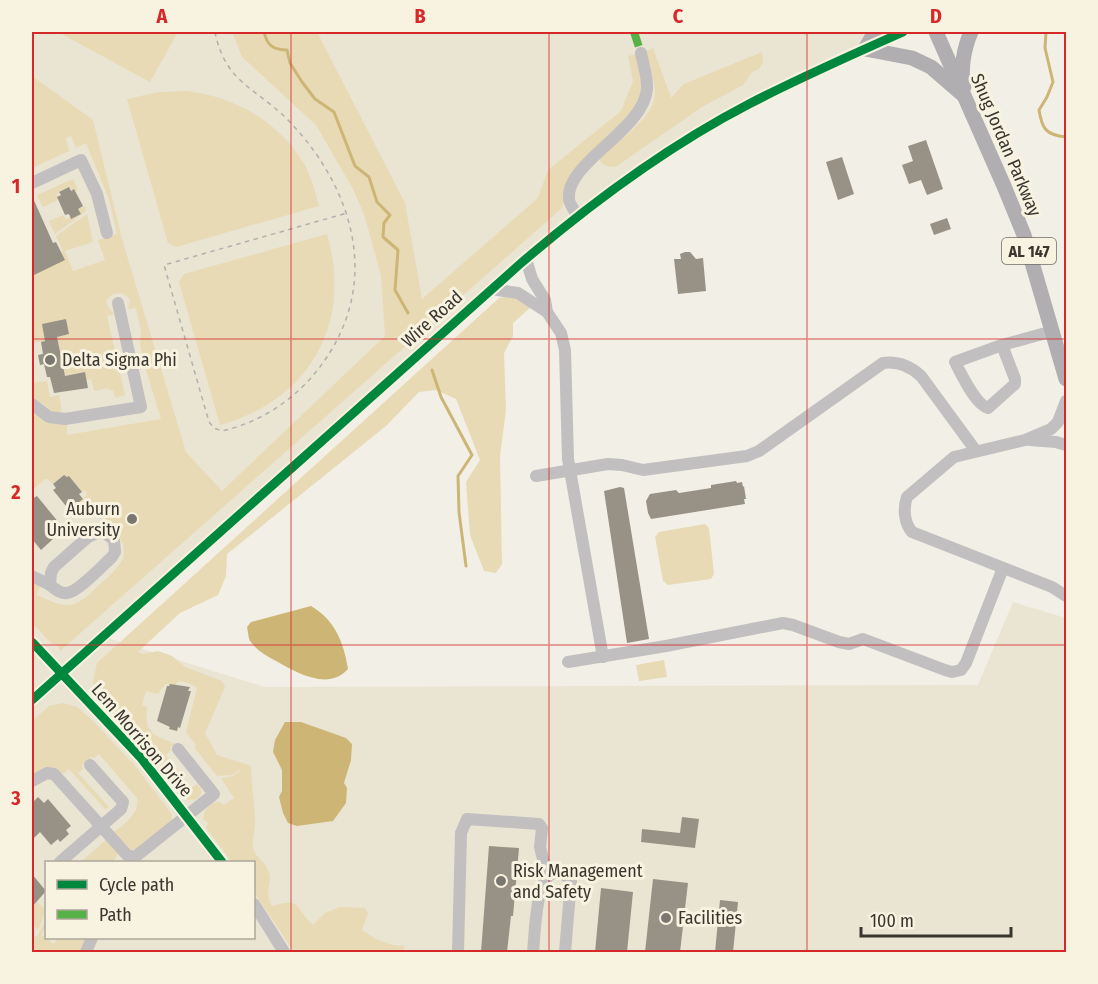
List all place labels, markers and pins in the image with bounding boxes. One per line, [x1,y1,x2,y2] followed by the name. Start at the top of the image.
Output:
[62,349,177,371] place label: Delta Sigma Phi
[43,353,57,367] marker: Delta Sigma Phi
[46,498,120,541] place label: Auburn University
[125,512,139,526] marker: Auburn University
[513,860,643,903] place label: Risk Management and Safety
[494,874,508,888] marker: Risk Management and Safety
[678,907,742,929] place label: Facilities
[659,911,673,925] marker: Facilities

